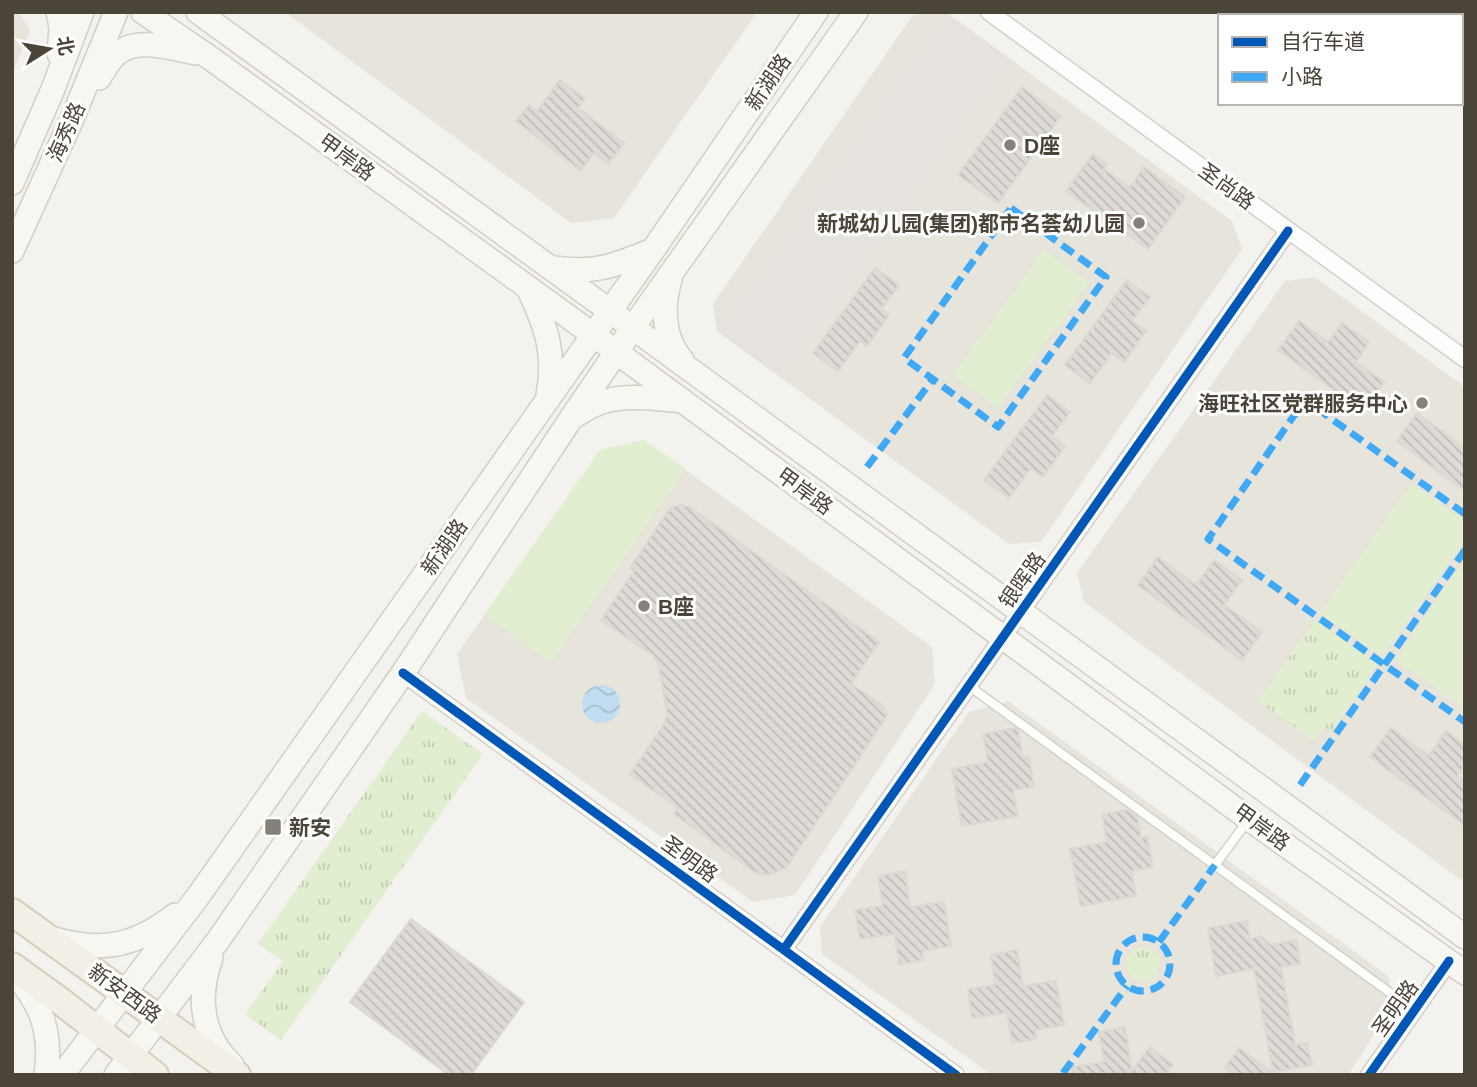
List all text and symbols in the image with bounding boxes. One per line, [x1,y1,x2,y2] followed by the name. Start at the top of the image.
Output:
[14,14,84,84] north arrow
[1218,14,1463,105] legend
[1281,30,1365,53] text: 自行车道
[53,35,77,57] text: 北
[741,49,795,115] street label: 新湖路
[1281,65,1323,88] text: 小路
[43,99,89,165] street label: 海秀路
[315,129,379,185] street label: 甲岸路
[1024,134,1060,157] place label: D座
[1002,137,1018,153] marker: D座
[1195,158,1259,214] street label: 圣尚路
[817,212,1125,235] place label: 新城幼儿园(集团)都市名荟幼儿园
[1131,215,1147,231] marker: 新城幼儿园(集团)都市名荟幼儿园
[1198,392,1408,415] place label: 海旺社区党群服务中心
[1414,395,1430,411] marker: 海旺社区党群服务中心
[773,463,837,519] street label: 甲岸路
[417,515,471,579] street label: 新湖路
[995,548,1049,612] street label: 银晖路
[658,595,694,618] place label: B座
[636,598,652,614] marker: B座
[1230,799,1294,855] street label: 甲岸路
[289,816,331,839] place label: 新安
[263,817,283,837] marker: 新安
[658,831,722,887] street label: 圣明路
[84,959,166,1027] street label: 新安西路
[1368,976,1422,1040] street label: 圣明路

